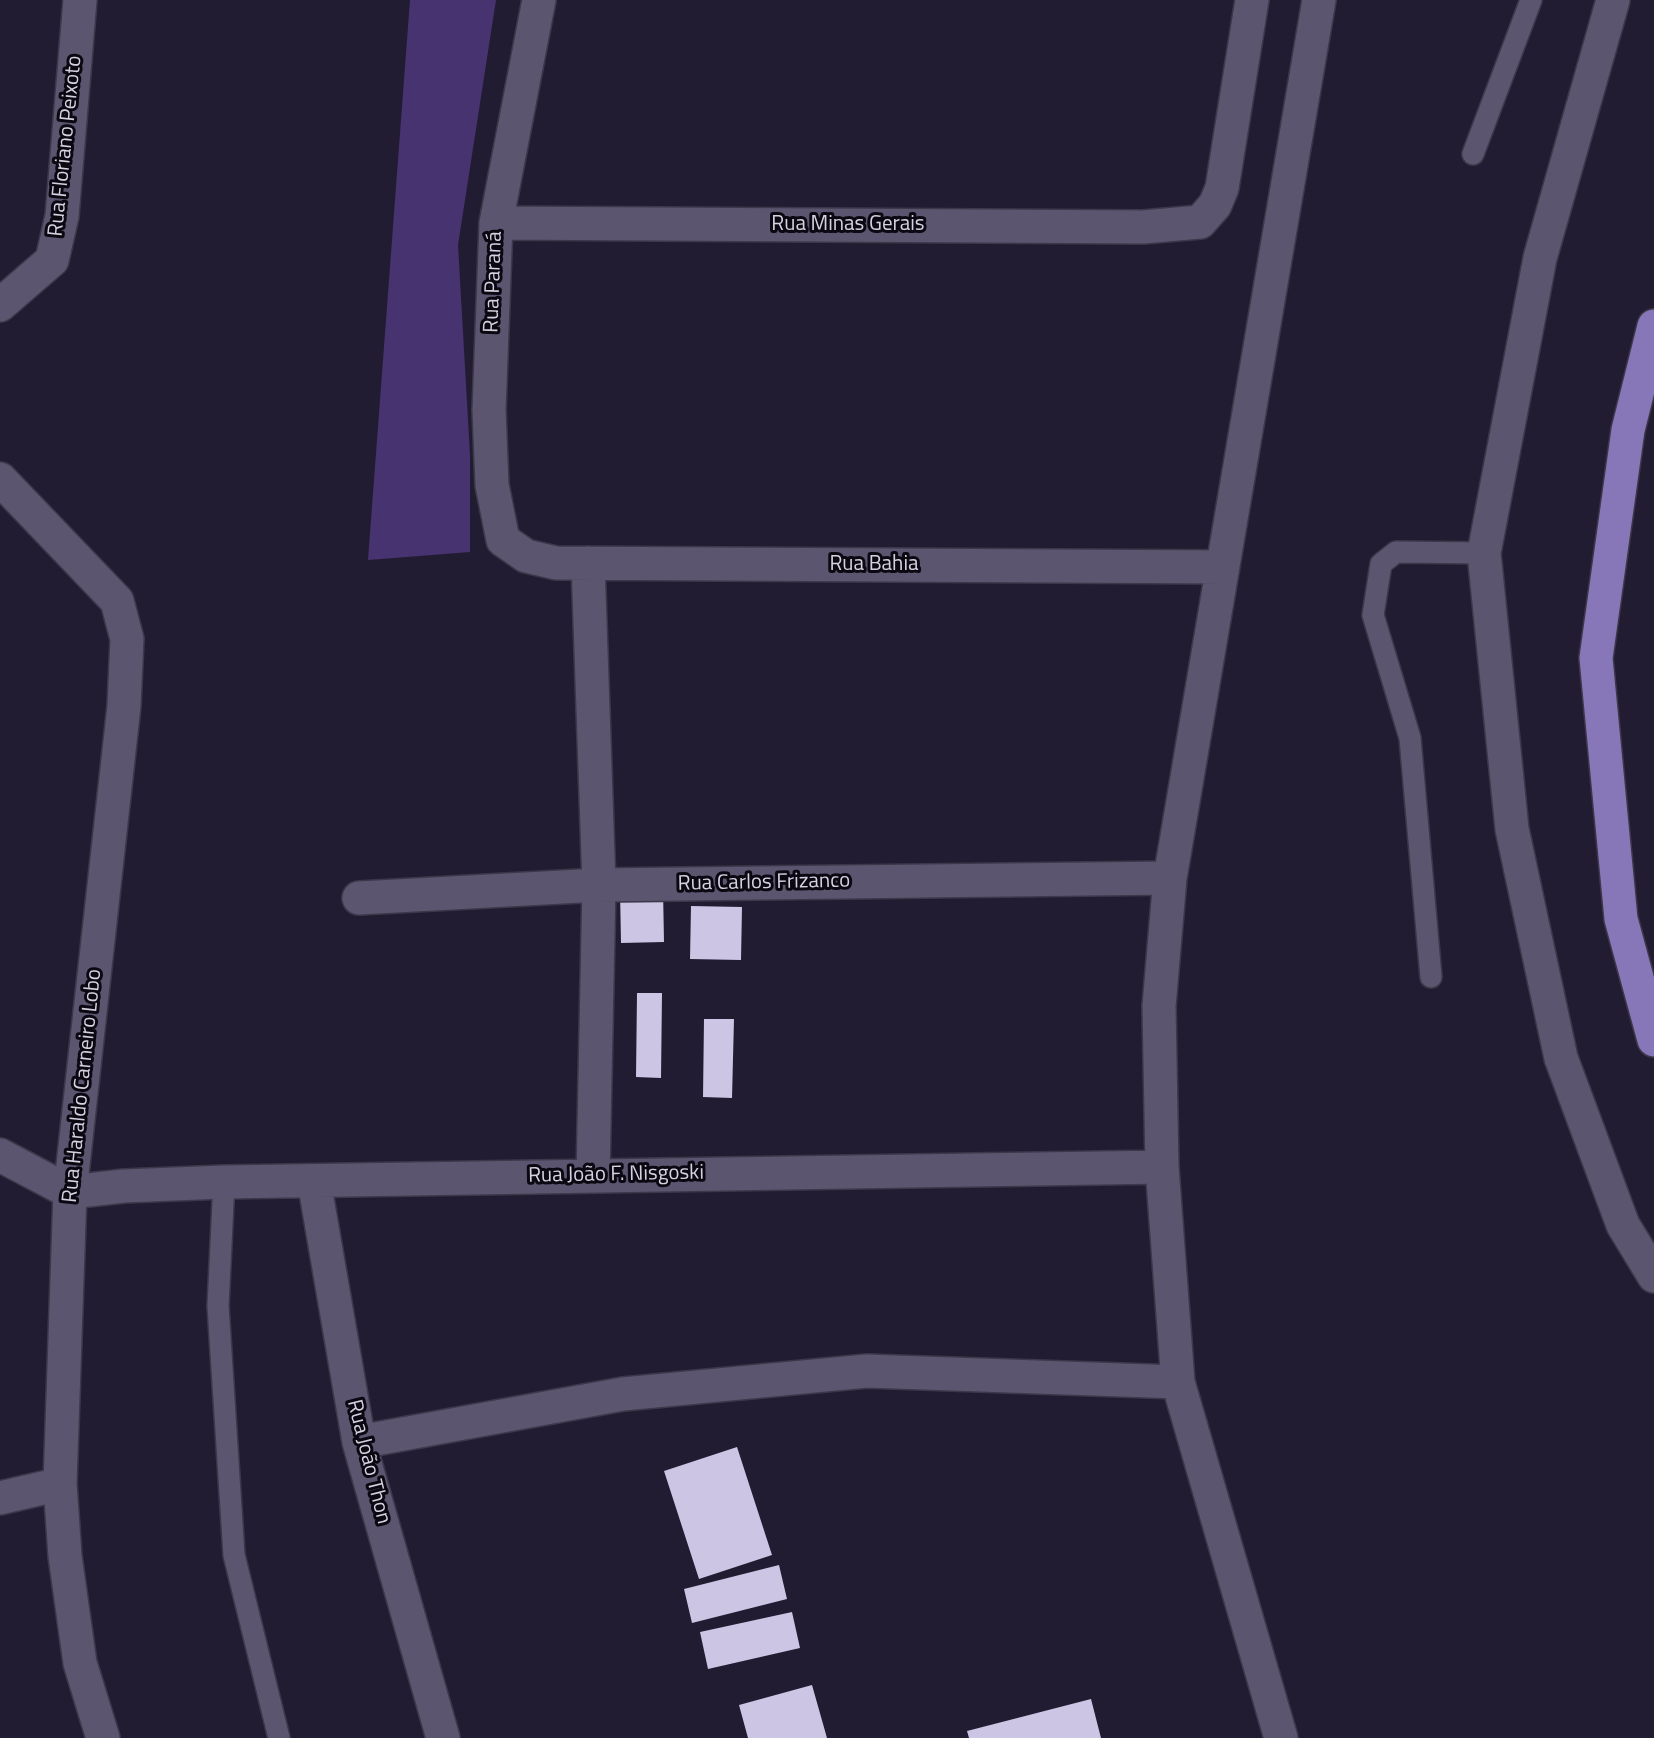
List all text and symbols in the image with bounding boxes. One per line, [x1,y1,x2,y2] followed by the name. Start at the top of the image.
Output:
[44,54,88,238] street label: Rua Floriano Peixoto
[771,212,925,238] street label: Rua Minas Gerais
[480,231,508,333] street label: Rua Paraná
[829,552,919,578] street label: Rua Bahia
[677,869,851,897] street label: Rua Carlos Frizanco
[58,968,108,1204] street label: Rua Haraldo Carneiro Lobo
[528,1161,704,1189] street label: Rua João F. Nisgoski
[340,1397,396,1527] street label: Rua João Thon

